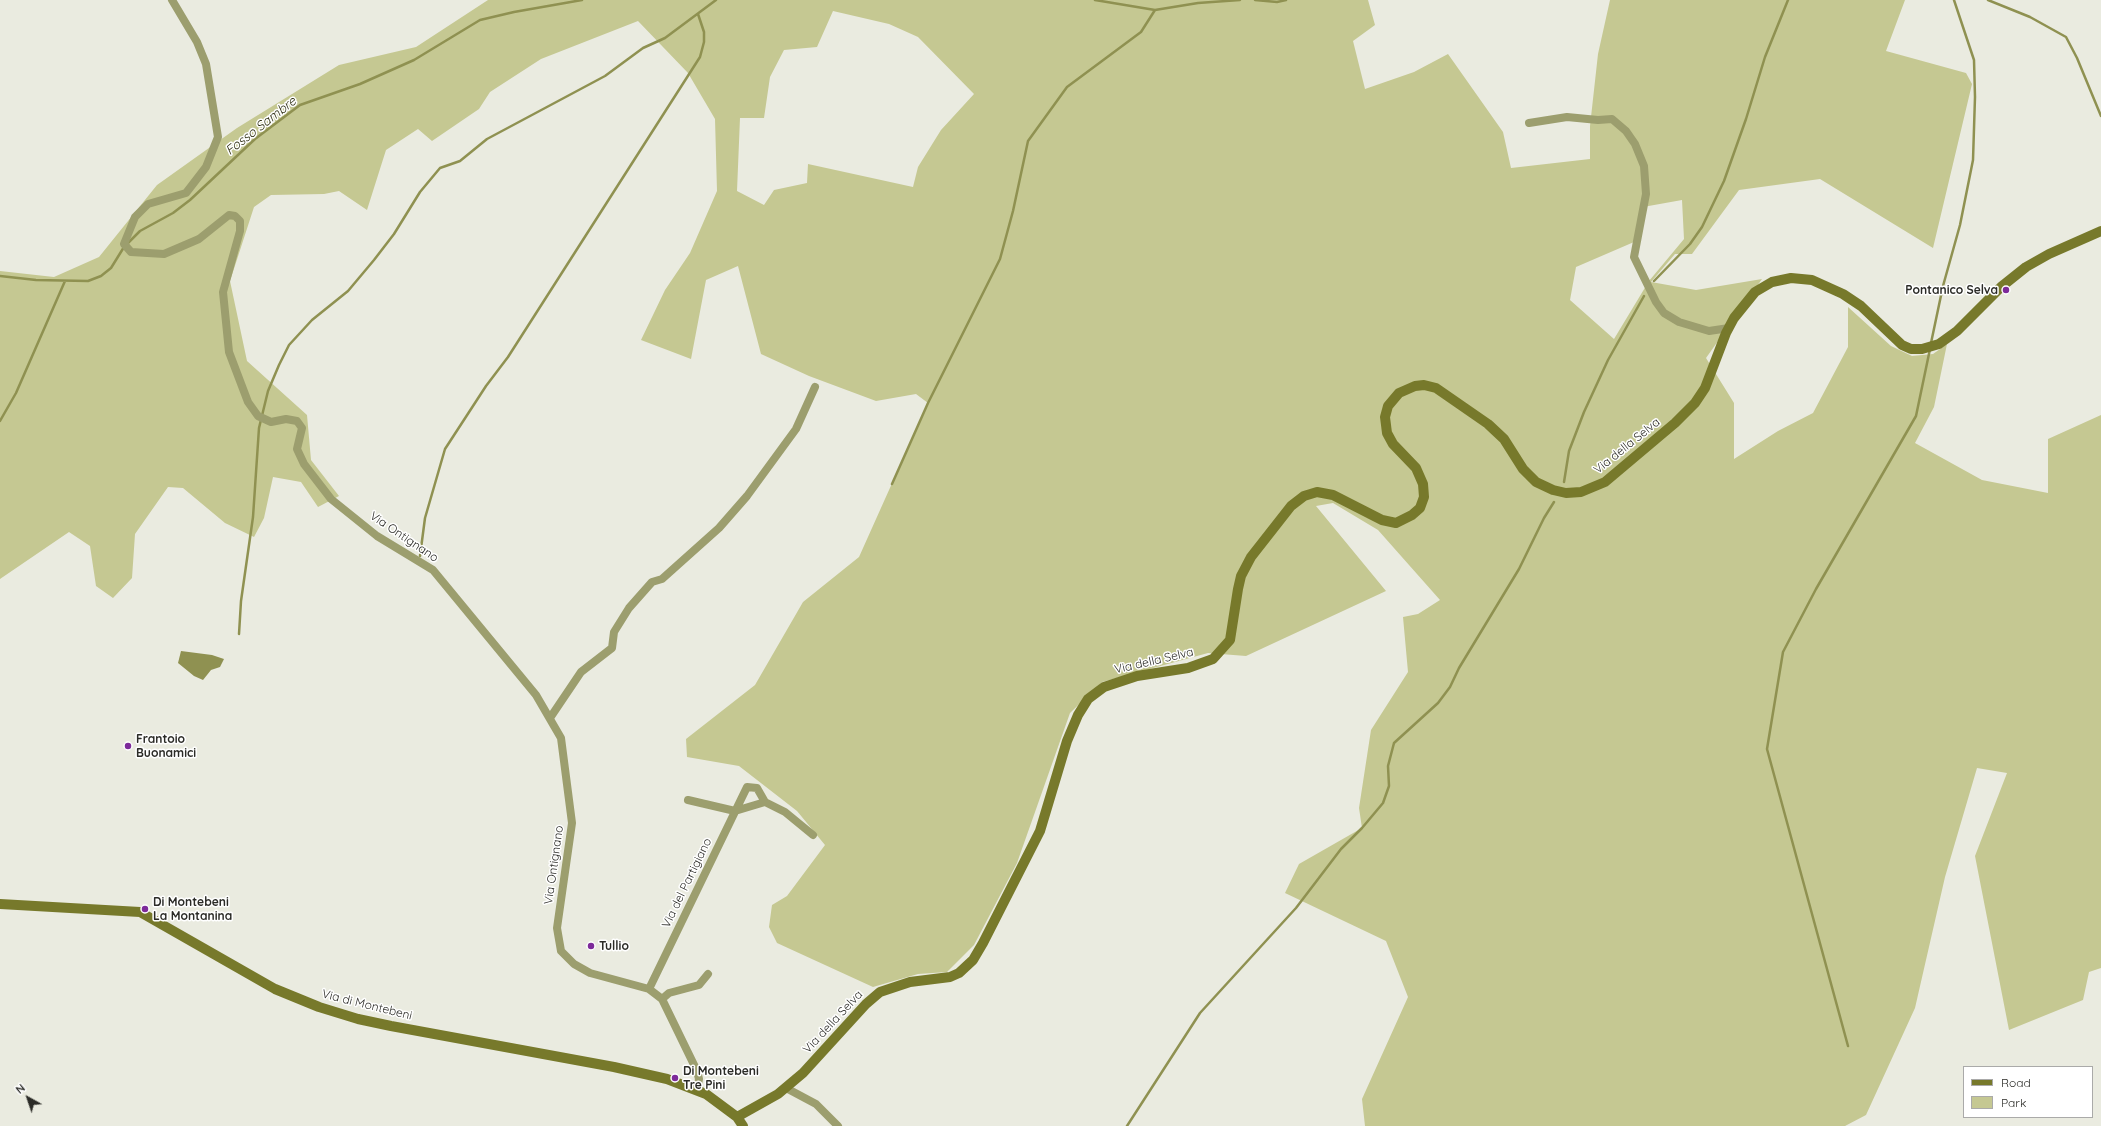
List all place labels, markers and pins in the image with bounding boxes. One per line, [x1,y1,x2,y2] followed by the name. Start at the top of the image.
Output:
[1905,283,1998,297] place label: Pontanico Selva
[2001,285,2011,295] marker: Pontanico Selva
[136,732,196,760] place label: Frantoio Buonamici
[123,741,133,751] marker: Frantoio Buonamici
[153,895,232,923] place label: Di Montebeni La Montanina
[140,904,150,914] marker: Di Montebeni La Montanina
[599,939,629,953] place label: Tullio
[586,941,596,951] marker: Tullio
[683,1064,759,1092] place label: Di Montebeni Tre Pini
[670,1073,680,1083] marker: Di Montebeni Tre Pini

